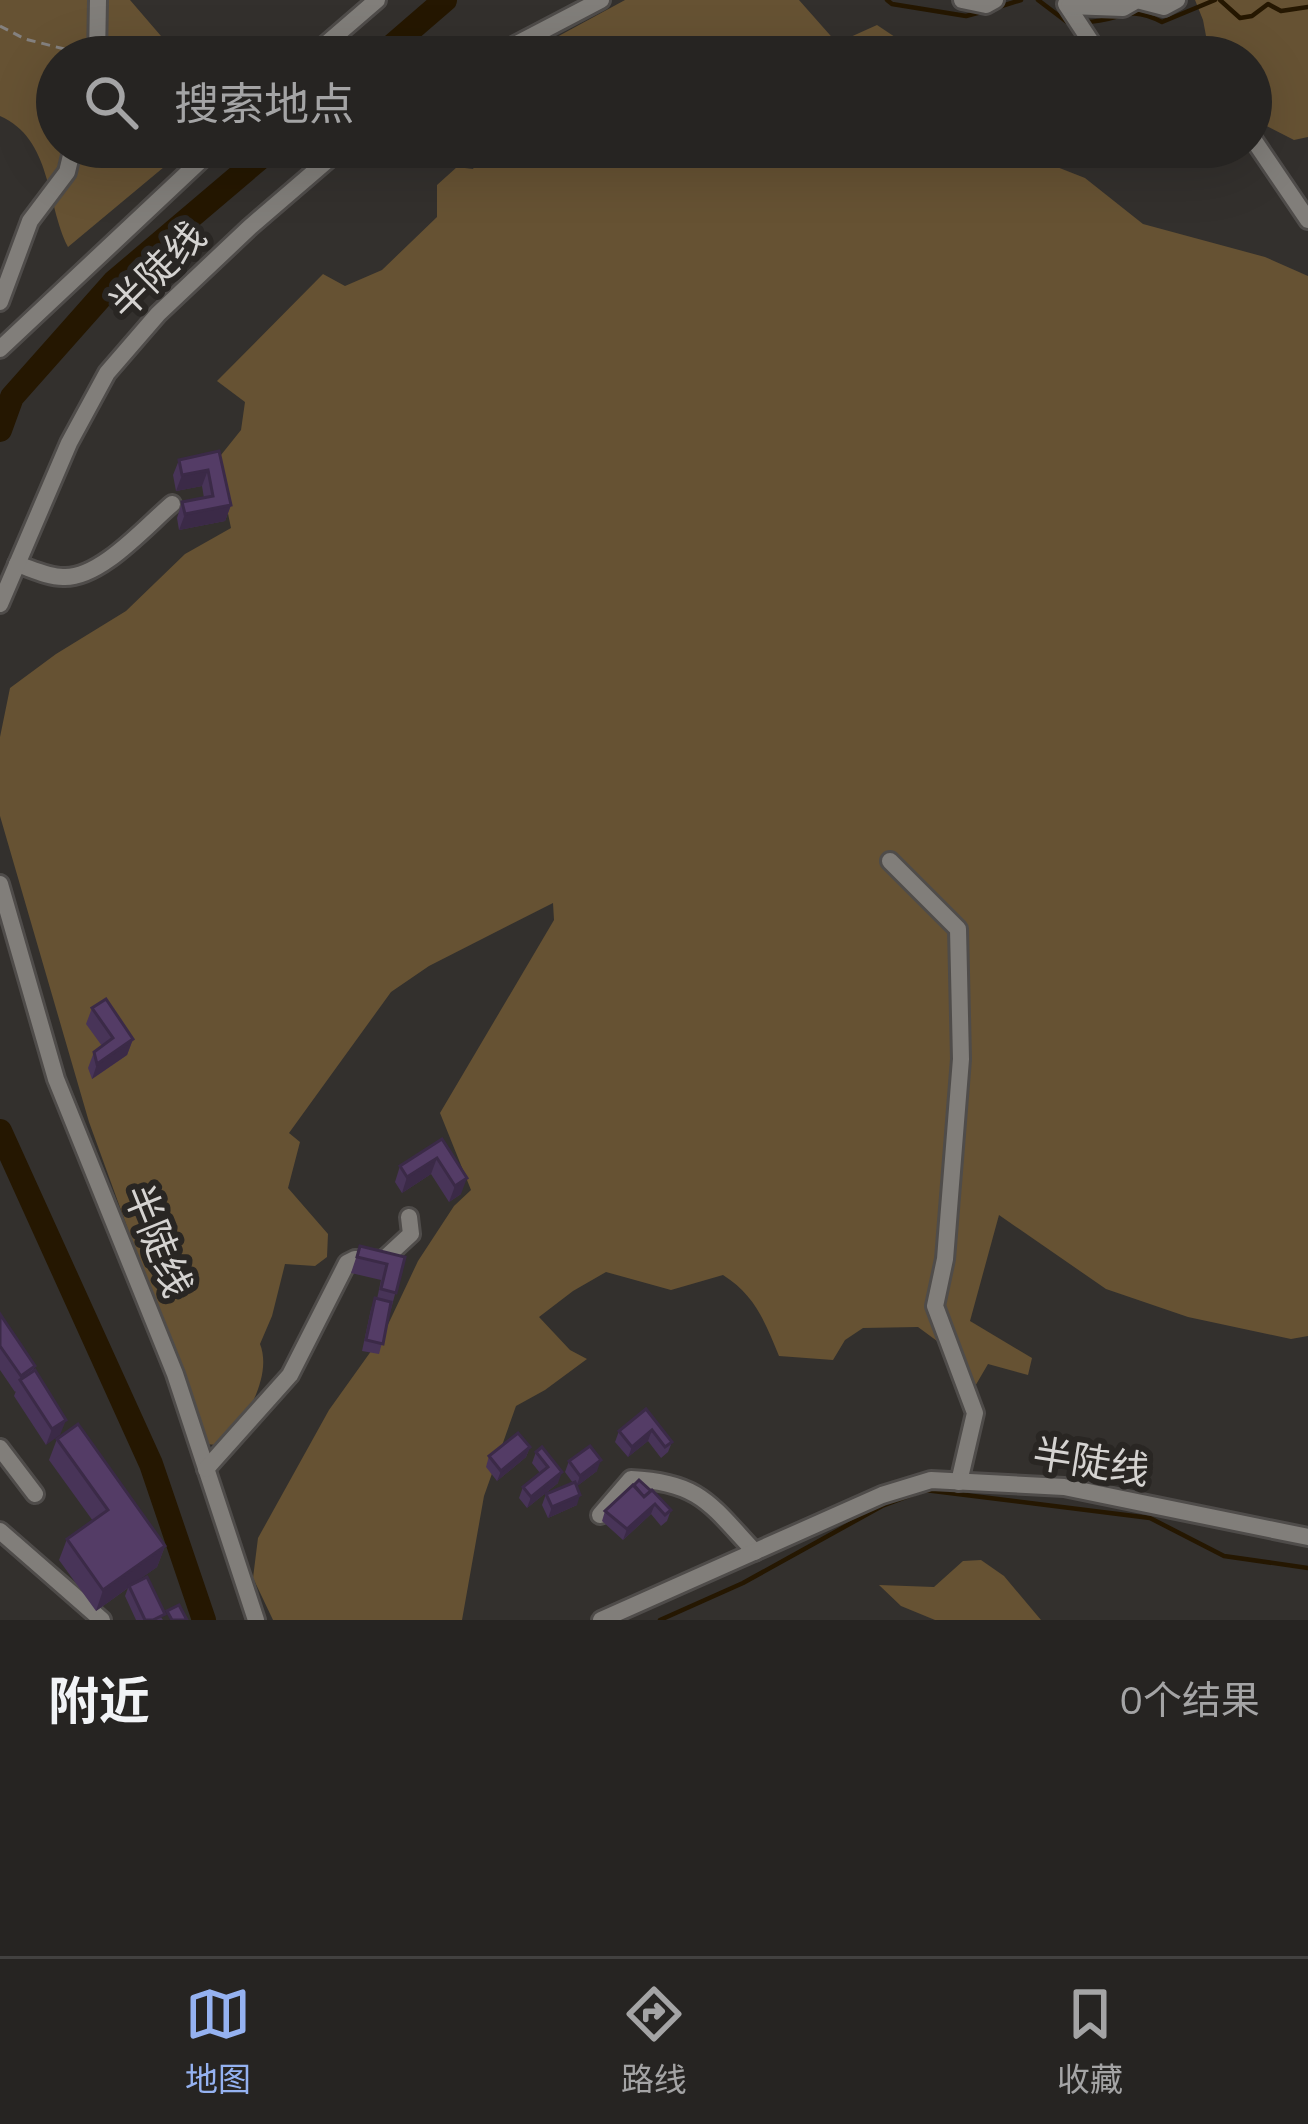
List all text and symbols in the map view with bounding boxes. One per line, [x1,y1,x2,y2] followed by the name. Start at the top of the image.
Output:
[36,36,1272,168] search box
[78,69,144,135] icon: search
[174,75,354,136] text: 搜索地点
[98,211,218,331] street label: 半陡线
[111,1177,203,1305] street label: 半陡线
[1029,1428,1153,1498] street label: 半陡线
[48,1667,150,1737] text: 附近
[1120,1675,1260,1728] text: 0个结果
[185,1981,251,2103] tab: 地图
[621,1981,687,2103] tab: 路线
[1057,1981,1123,2103] tab: 收藏

